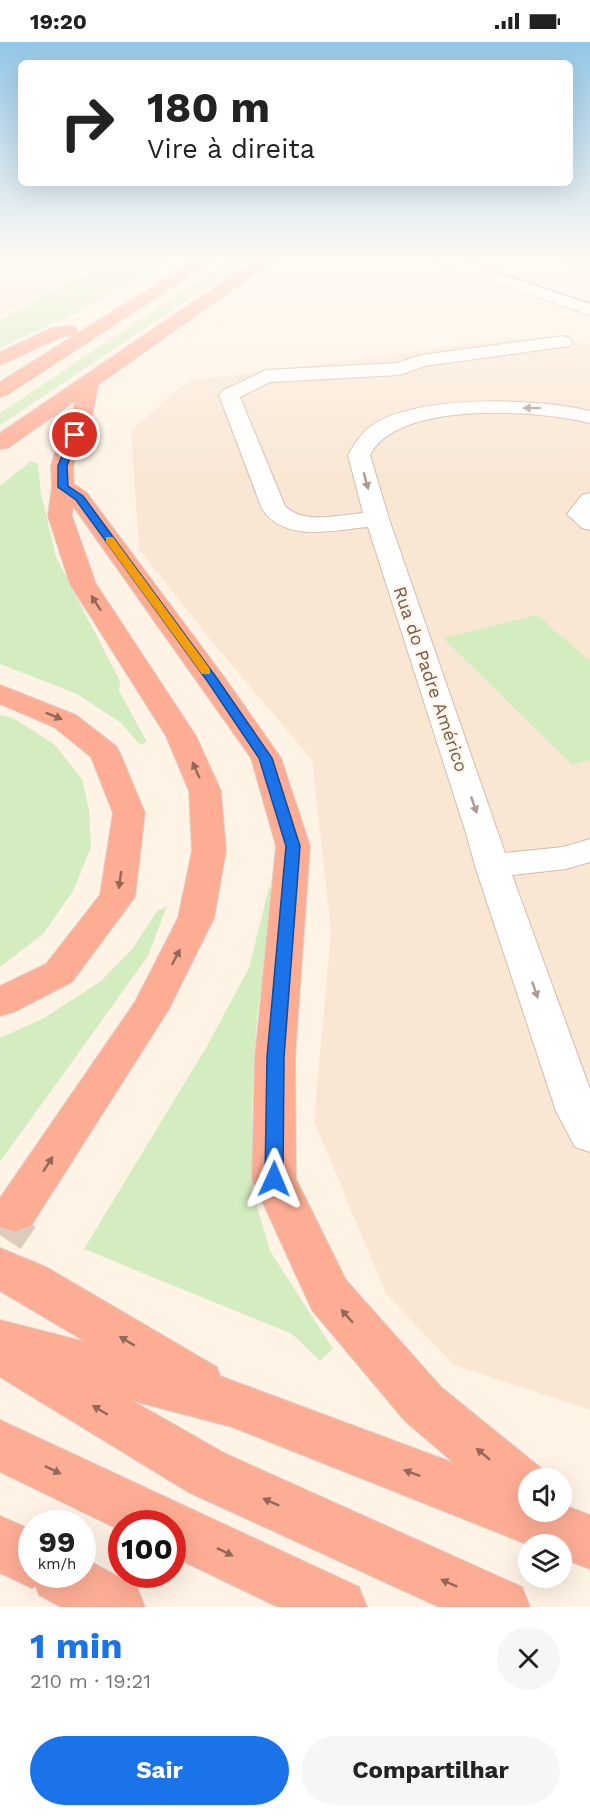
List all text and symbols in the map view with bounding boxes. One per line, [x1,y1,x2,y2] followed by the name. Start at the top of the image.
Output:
[30,9,87,34] text: 19:20
[147,83,270,132] text: 180 m
[48,84,126,162] icon: right
[147,133,315,165] text: Vire à direita
[523,403,542,413] one-way arrow
[49,409,100,460] pin
[58,418,91,451] icon: arrive
[362,472,371,490] one-way arrow
[389,584,473,774] street label: Rua do Padre Américo
[90,595,101,611] one-way arrow
[45,712,63,721] one-way arrow
[191,760,201,778] one-way arrow
[469,796,479,814] one-way arrow
[115,870,124,889] one-way arrow
[172,948,181,965] one-way arrow
[531,981,541,999] one-way arrow
[242,1147,306,1211] position arrow
[42,1156,53,1172] one-way arrow
[340,1308,354,1323] one-way arrow
[118,1336,135,1346] one-way arrow
[92,1404,108,1415] one-way arrow
[475,1448,491,1461] one-way arrow
[44,1465,61,1474] one-way arrow
[403,1468,421,1478] one-way arrow
[518,1468,572,1588] map controls
[518,1468,572,1522] button: sound
[263,1498,280,1507] one-way arrow
[108,1510,186,1588] speed limit sign: 100
[39,1524,75,1559] text: 99
[518,1534,572,1588] button: layers
[217,1548,234,1557] one-way arrow
[38,1555,76,1573] text: km/h
[439,1578,457,1588] one-way arrow
[30,1625,122,1667] text: 1 min
[497,1627,560,1690] button: close
[30,1669,151,1693] text: 210 m · 19:21
[30,1736,289,1805] button: Sair
[301,1736,560,1805] button: Compartilhar

